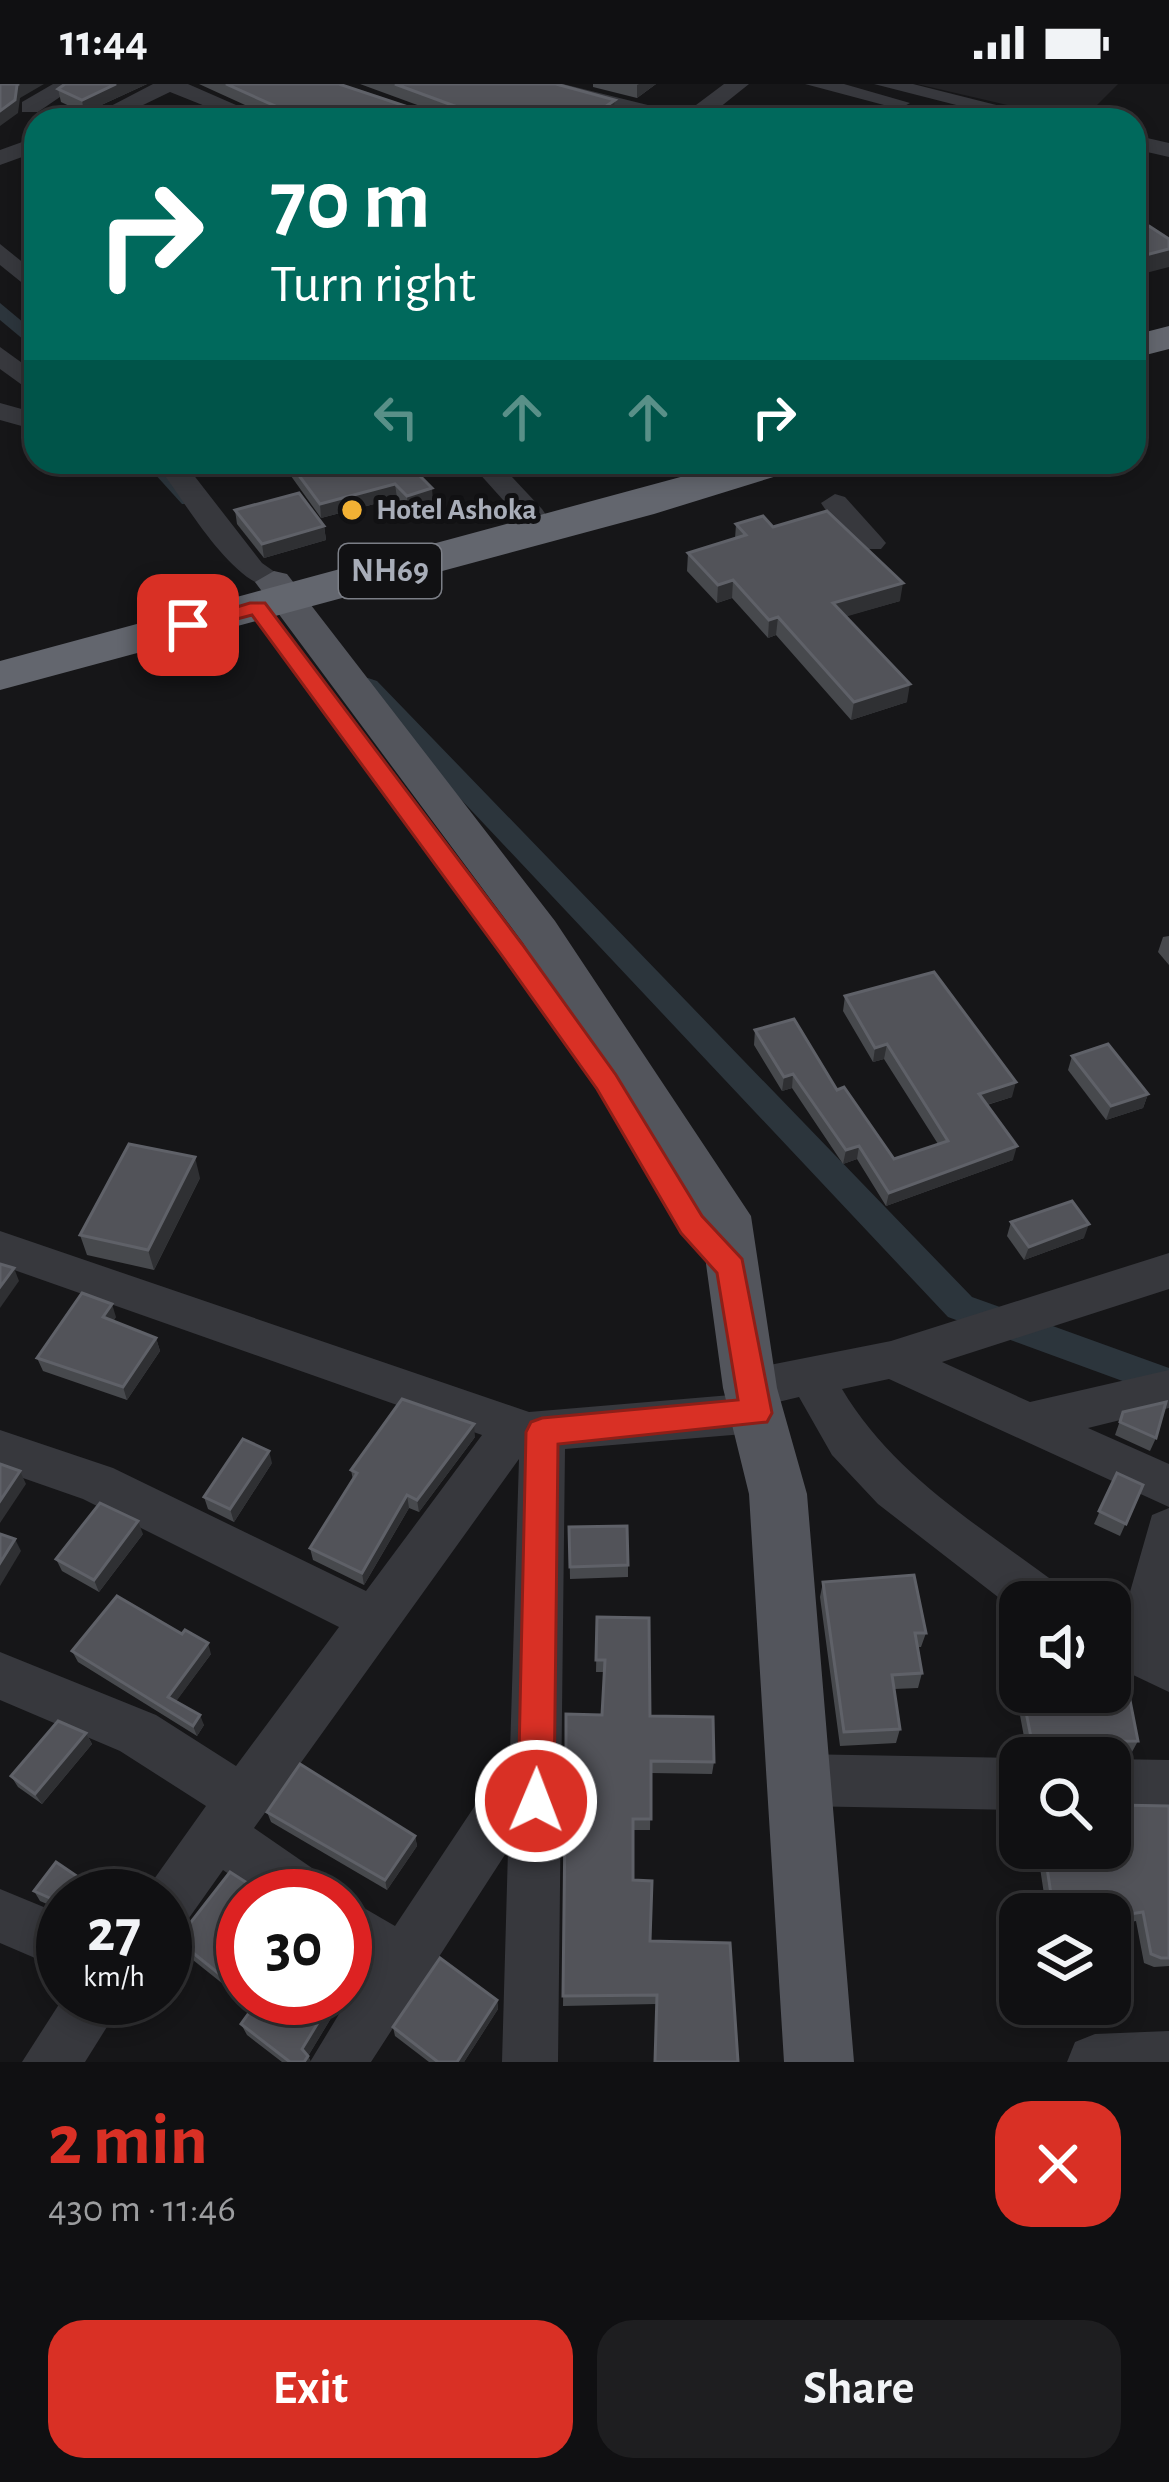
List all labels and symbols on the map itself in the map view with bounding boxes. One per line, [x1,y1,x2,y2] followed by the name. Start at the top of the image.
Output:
[376,495,537,525] place label: Hotel Ashoka
[339,497,365,523] marker: Hotel Ashoka
[339,544,441,598] road number: NH69
[137,574,239,676] pin
[473,1738,599,1864] position arrow
[216,1869,372,2025] speed limit sign: 30

